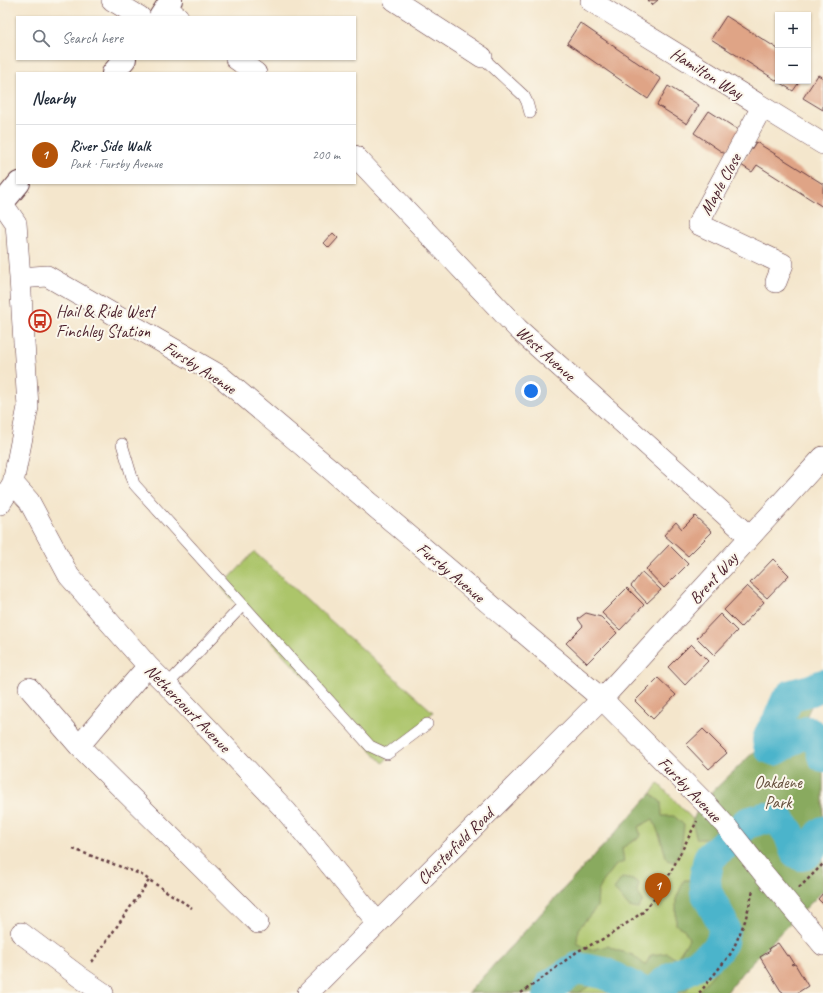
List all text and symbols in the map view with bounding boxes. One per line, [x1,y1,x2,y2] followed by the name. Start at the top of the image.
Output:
[775,12,811,84] map controls
[775,12,811,48] button: +
[16,16,356,60] search box
[30,27,52,49] icon: search
[62,29,123,48] text: Search here
[667,43,748,105] street label: Hamilton Way
[775,48,811,84] button: −
[32,88,75,109] text: Nearby
[70,137,151,156] text: River Side Walk
[42,147,48,163] text: 1
[312,147,340,163] text: 200 m
[695,149,747,219] street label: Maple Close
[70,156,162,172] text: Park · Fursby Avenue
[56,301,157,342] place label: Hail & Ride West Finchley Station
[27,308,53,334] bus stop icon: Hail & Ride West Finchley Station
[512,321,581,386] street label: West Avenue
[160,336,241,399] street label: Fursby Avenue
[521,381,541,401] your location
[412,538,490,608] street label: Fursby Avenue
[685,547,743,609] street label: Brent Way
[140,660,236,758] street label: Nethercourt Avenue
[654,752,727,827] street label: Fursby Avenue
[754,772,803,813] park label: Oakdene Park
[413,802,500,889] street label: Chesterfield Road
[645,873,671,906] pin: 1

